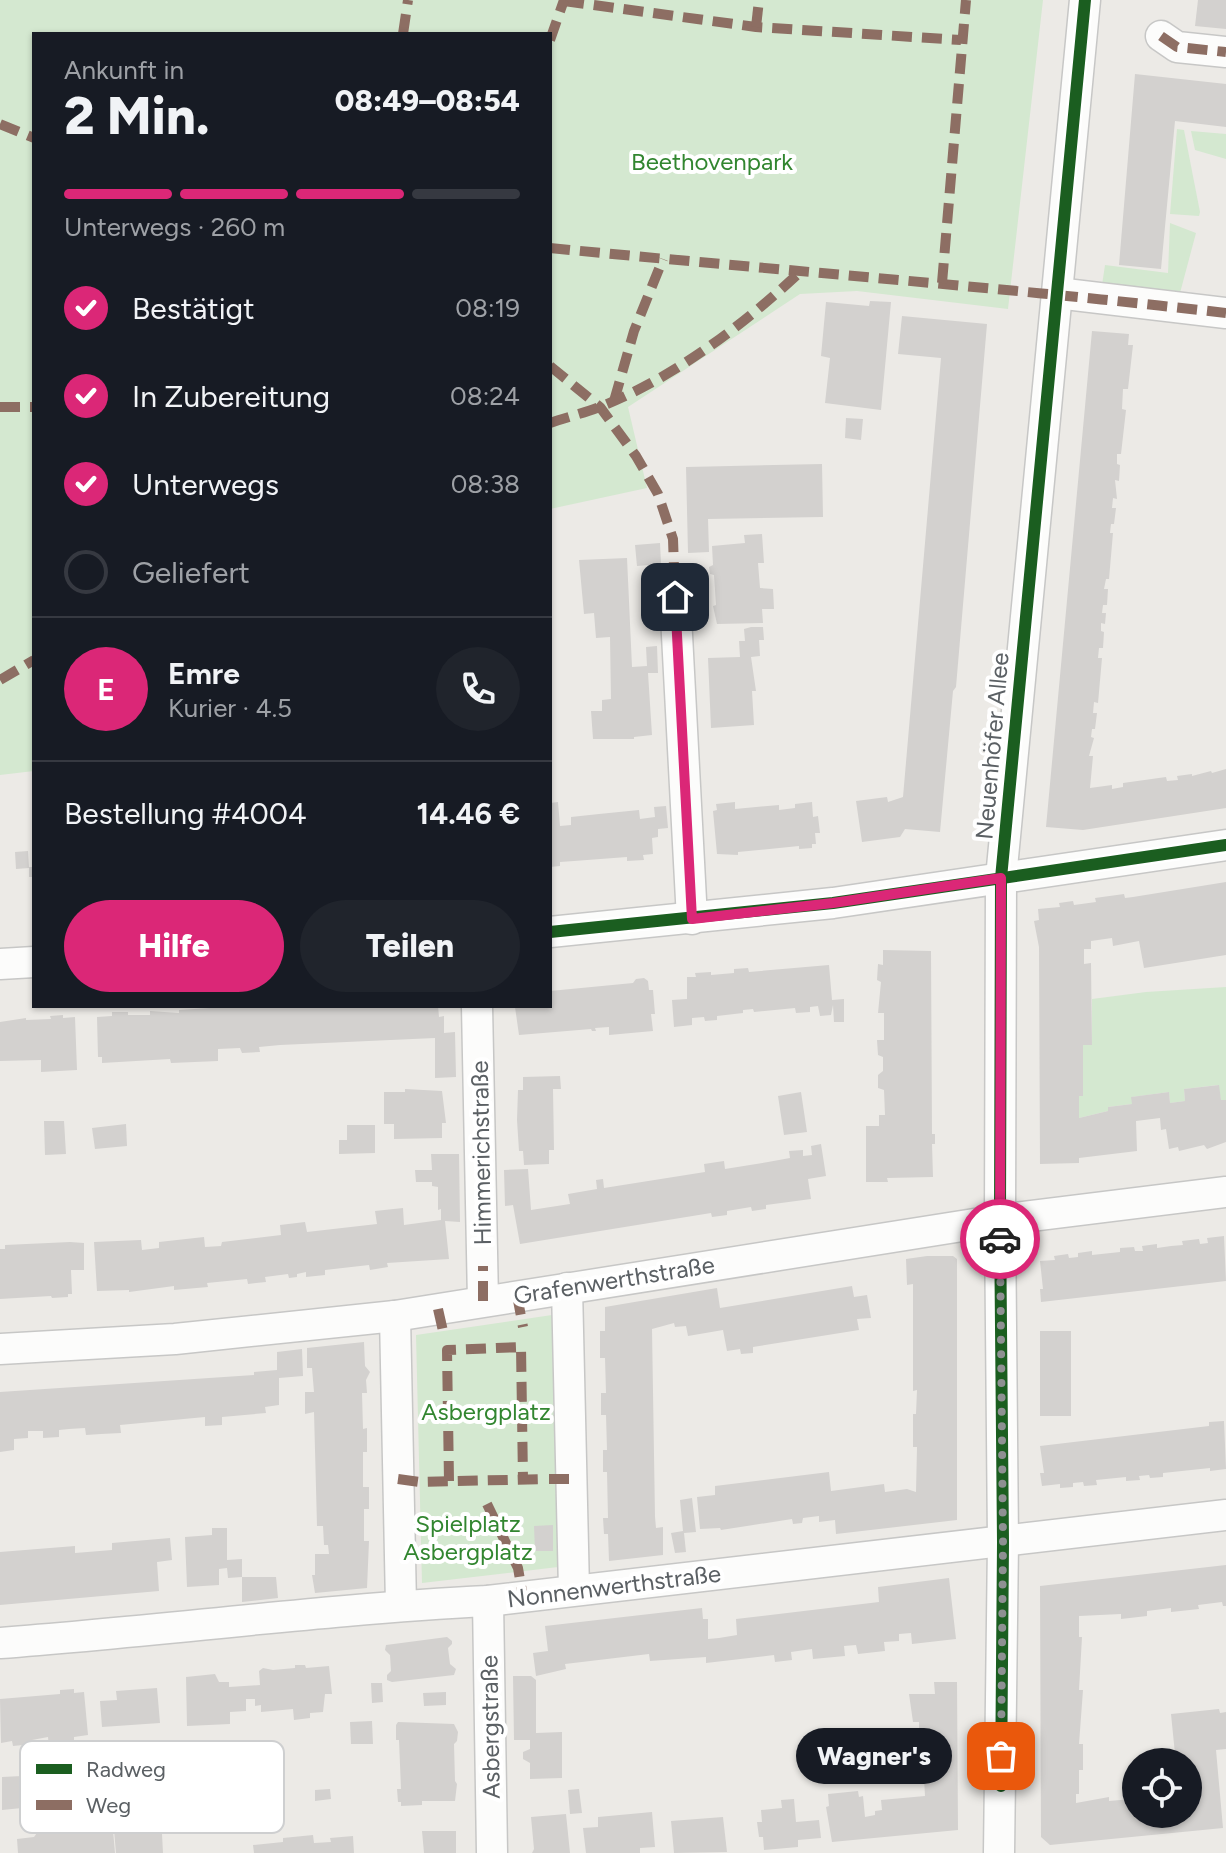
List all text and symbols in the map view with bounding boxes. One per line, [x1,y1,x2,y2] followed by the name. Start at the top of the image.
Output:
[64,54,184,86] text: Ankunft in
[335,82,520,119] text: 08:49–08:54
[64,85,210,147] text: 2 Min.
[631,147,793,176] park label: Beethovenpark
[64,211,285,243] text: Unterwegs · 260 m
[64,286,108,330] icon: check
[132,290,255,327] text: Bestätigt
[455,292,520,324] text: 08:19
[64,374,108,418] icon: check
[132,378,330,415] text: In Zubereitung
[450,380,520,412] text: 08:24
[64,462,108,506] icon: check
[132,466,279,503] text: Unterwegs
[451,468,520,500] text: 08:38
[132,554,250,591] text: Geliefert
[641,563,709,631] pin
[653,575,697,619] icon: home
[436,647,520,731] button: phone
[969,651,1015,841] street label: Neuenhöfer Allee
[168,655,240,692] text: Emre
[97,671,115,708] text: E
[168,692,292,724] text: Kurier · 4.5
[64,795,307,832] text: Bestellung #4004
[417,795,520,832] text: 14.46 €
[64,900,284,992] button: Hilfe
[300,900,520,992] button: Teilen
[465,1060,497,1246] street label: Himmerichstraße
[960,1199,1040,1279] courier
[978,1217,1022,1261] icon: car
[511,1250,717,1310] street label: Grafenwerthstraße
[421,1397,551,1426] park label: Asbergplatz
[403,1509,533,1566] park label: Spielplatz Asbergplatz
[506,1559,722,1613] street label: Nonnenwerthstraße
[474,1655,506,1799] street label: Asbergstraße
[967,1722,1035,1790] pin
[797,1728,953,1784] callout: Wagner's
[979,1734,1023,1778] icon: bag
[817,1740,931,1772] text: Wagner's
[20,1741,284,1833] legend
[1122,1748,1202,1828] map controls
[1122,1748,1202,1828] button: locate
[86,1756,166,1783] text: Radweg
[86,1792,131,1819] text: Weg

